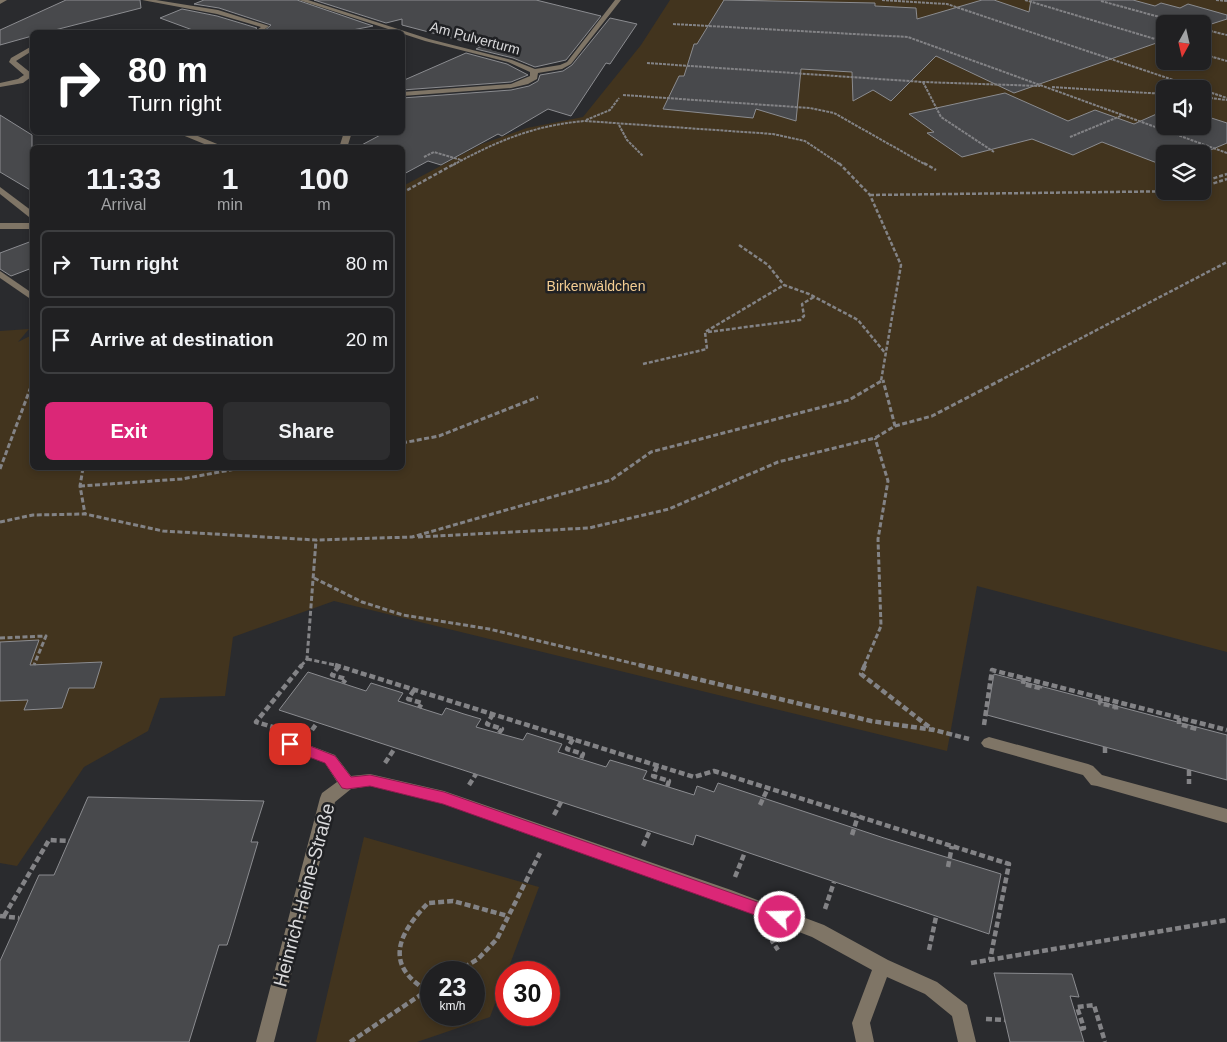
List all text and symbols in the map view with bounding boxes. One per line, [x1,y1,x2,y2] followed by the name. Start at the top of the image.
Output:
[1156,15,1211,70] north arrow
[1156,15,1211,200] map controls
[428,18,522,58] street label: Am Pulverturm
[45,50,110,115] icon: right
[128,50,208,89] text: 80 m
[1156,80,1211,135] button: sound
[128,91,221,116] text: Turn right
[1156,145,1211,200] button: layers
[86,162,161,195] text: 11:33
[222,162,238,195] text: 1
[299,162,349,195] text: 100
[101,196,146,213] text: Arrival
[217,196,243,213] text: min
[317,196,331,213] text: m
[47,250,75,278] icon: right
[90,253,178,274] text: Turn right
[346,253,388,274] text: 80 m
[547,278,645,294] park label: Birkenwäldchen
[47,326,75,354] icon: arrive
[90,329,274,350] text: Arrive at destination
[346,329,388,350] text: 20 m
[45,402,213,460] button: Exit
[223,402,390,460] button: Share
[269,723,311,765] pin
[276,730,304,758] icon: arrive
[269,801,339,989] street label: Heinrich-Heine-Straße
[753,890,805,942] position arrow
[495,961,560,1026] speed limit sign: 30
[439,973,466,1001] text: 23
[439,999,466,1013] text: km/h

